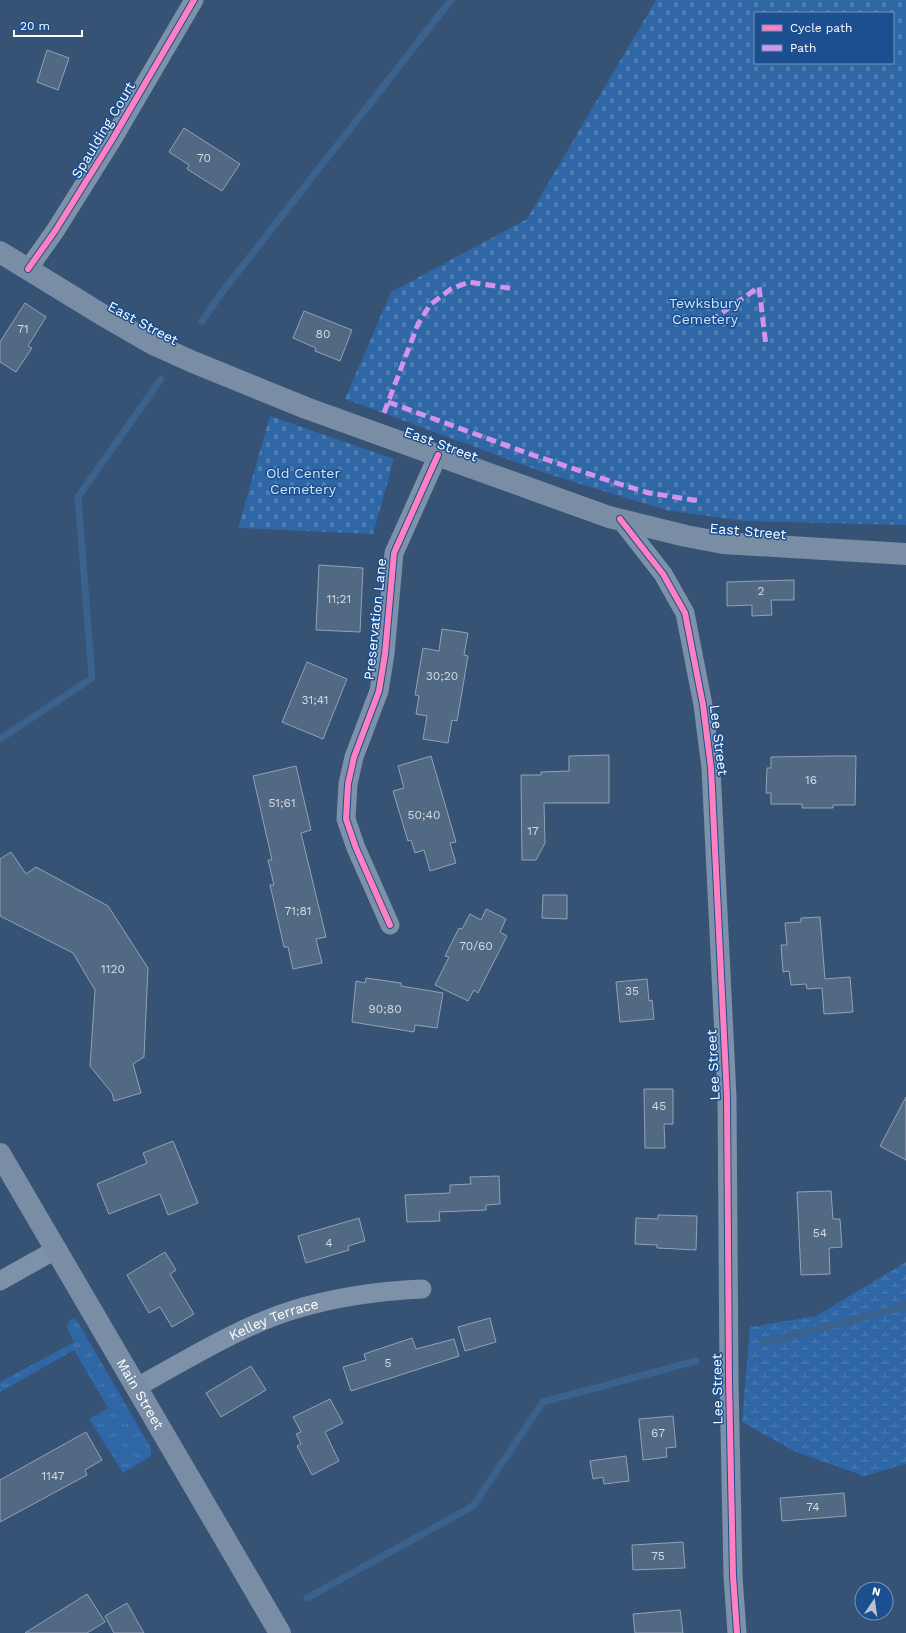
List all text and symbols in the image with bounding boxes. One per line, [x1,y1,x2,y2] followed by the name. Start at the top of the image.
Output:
[14,12,82,38] scale bar
[754,12,894,64] legend
[20,19,50,33] text: 20 m
[790,21,852,35] text: Cycle path
[790,41,816,55] text: Path
[68,79,138,181] street label: Spaulding Court
[197,151,211,165] house number: 70
[669,295,742,327] park label: Tewksbury Cemetery
[105,298,181,348] street label: East Street
[17,322,29,336] house number: 71
[316,327,330,341] house number: 80
[402,423,480,465] street label: East Street
[266,465,340,497] park label: Old Center Cemetery
[709,520,787,542] street label: East Street
[361,557,389,681] street label: Preservation Lane
[758,584,765,598] house number: 2
[327,592,351,606] house number: 11;21
[426,669,458,683] house number: 30;20
[301,693,329,707] house number: 31;41
[707,704,731,776] street label: Lee Street
[805,773,817,787] house number: 16
[268,796,296,810] house number: 51;61
[408,808,440,822] house number: 50;40
[527,824,539,838] house number: 17
[284,904,312,918] house number: 71;81
[459,939,493,953] house number: 70/60
[101,962,125,976] house number: 1120
[625,984,639,998] house number: 35
[368,1002,402,1016] house number: 90;80
[703,1029,723,1101] street label: Lee Street
[652,1099,666,1113] house number: 45
[813,1226,827,1240] house number: 54
[325,1236,333,1250] house number: 4
[226,1295,320,1343] street label: Kelley Terrace
[708,1353,726,1425] street label: Lee Street
[113,1356,167,1432] street label: Main Street
[385,1356,392,1370] house number: 5
[651,1426,665,1440] house number: 67
[42,1469,65,1483] house number: 1147
[806,1500,820,1514] house number: 74
[651,1549,665,1563] house number: 75
[854,1581,894,1621] north arrow
[871,1584,882,1599] text: N

